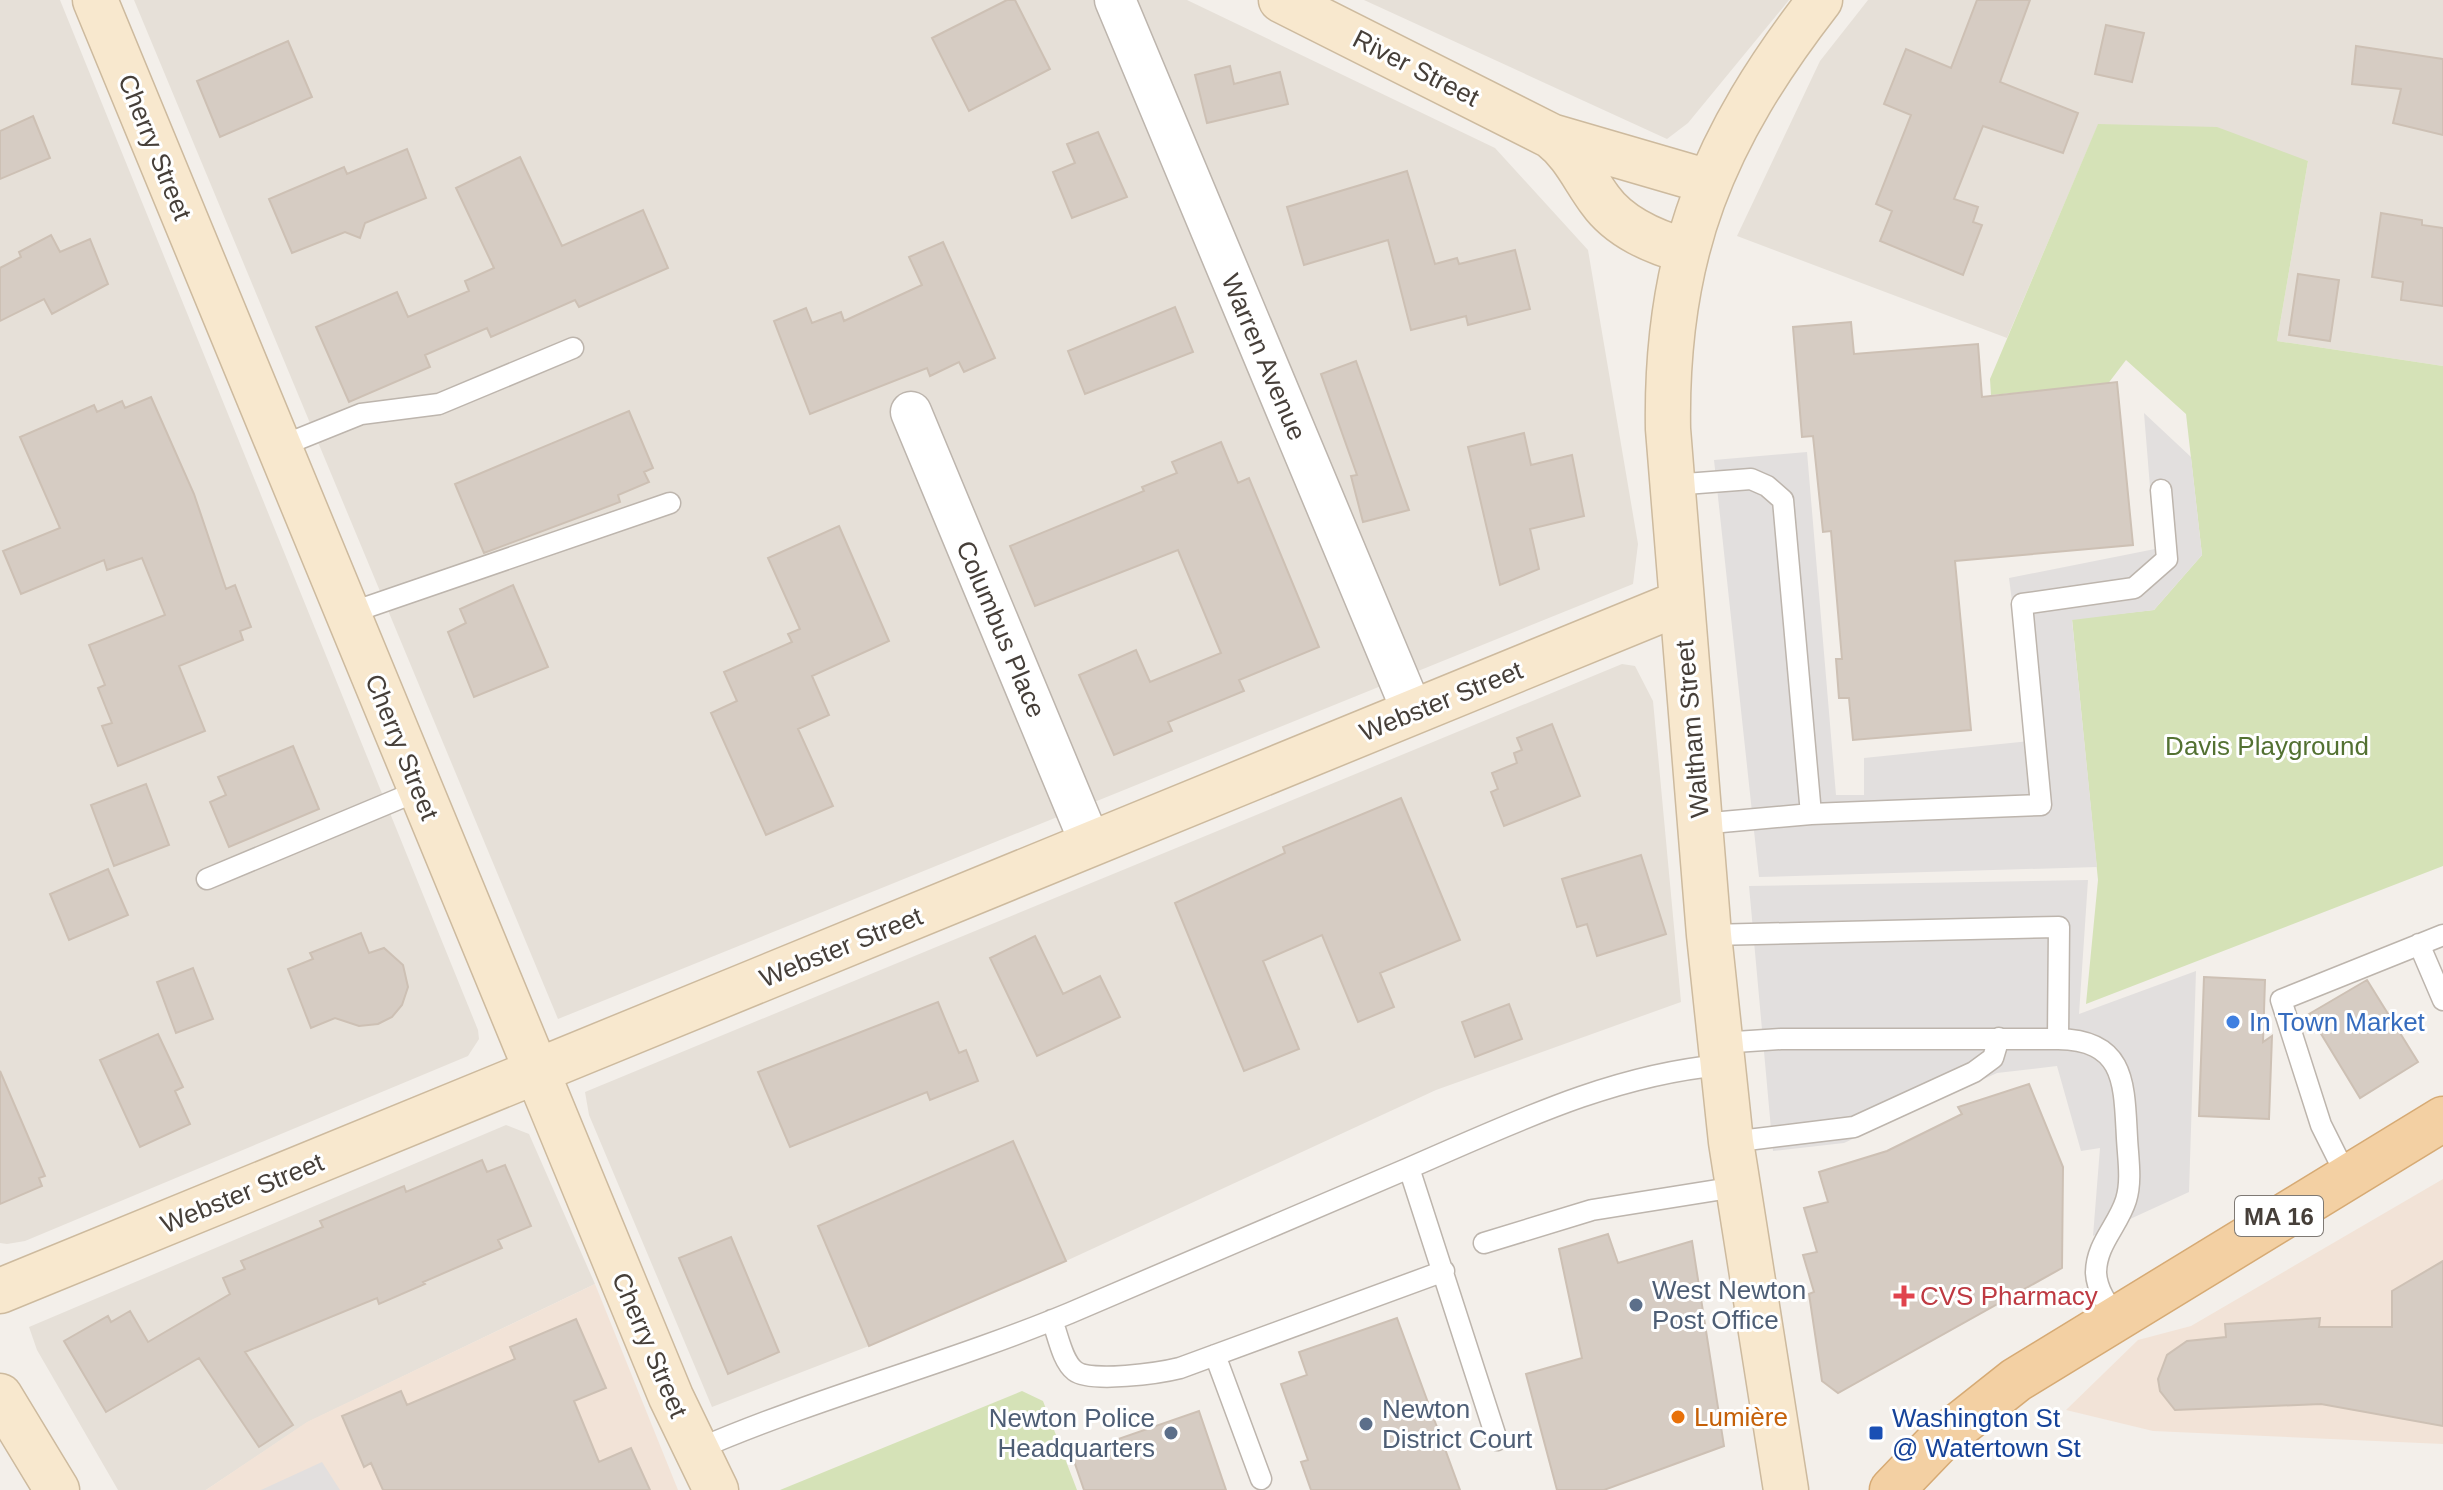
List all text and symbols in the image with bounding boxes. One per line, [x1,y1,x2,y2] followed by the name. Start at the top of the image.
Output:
[1348,23,1485,113] street label: River Street
[112,70,198,225] street label: Cherry Street
[1215,269,1313,445] street label: Warren Avenue
[950,536,1052,722] street label: Columbus Place
[1669,638,1715,819] street label: Waltham Street
[1355,654,1527,747] street label: Webster Street
[359,670,445,825] street label: Cherry Street
[2165,731,2369,761] park label: Davis Playground
[755,900,927,993] street label: Webster Street
[2249,1007,2426,1037] place label: In Town Market
[2224,1013,2242,1031] marker: In Town Market
[156,1146,328,1239] street label: Webster Street
[2235,1196,2323,1236] road number: MA 16
[606,1268,694,1423] street label: Cherry Street
[1652,1275,1806,1335] place label: West Newton Post Office
[1920,1281,2098,1311] place label: CVS Pharmacy
[1895,1287,1913,1305] marker: CVS Pharmacy
[1627,1296,1645,1314] marker: West Newton Post Office
[1382,1394,1533,1454] place label: Newton District Court
[1694,1402,1788,1432] place label: Lumière
[989,1403,1155,1463] place label: Newton Police Headquarters
[1892,1403,2081,1463] place label: Washington St @ Watertown St
[1669,1408,1687,1426] marker: Lumière
[1357,1415,1375,1433] marker: Newton District Court
[1162,1424,1180,1442] marker: Newton Police Headquarters
[1867,1424,1885,1442] marker: Washington St @ Watertown St

